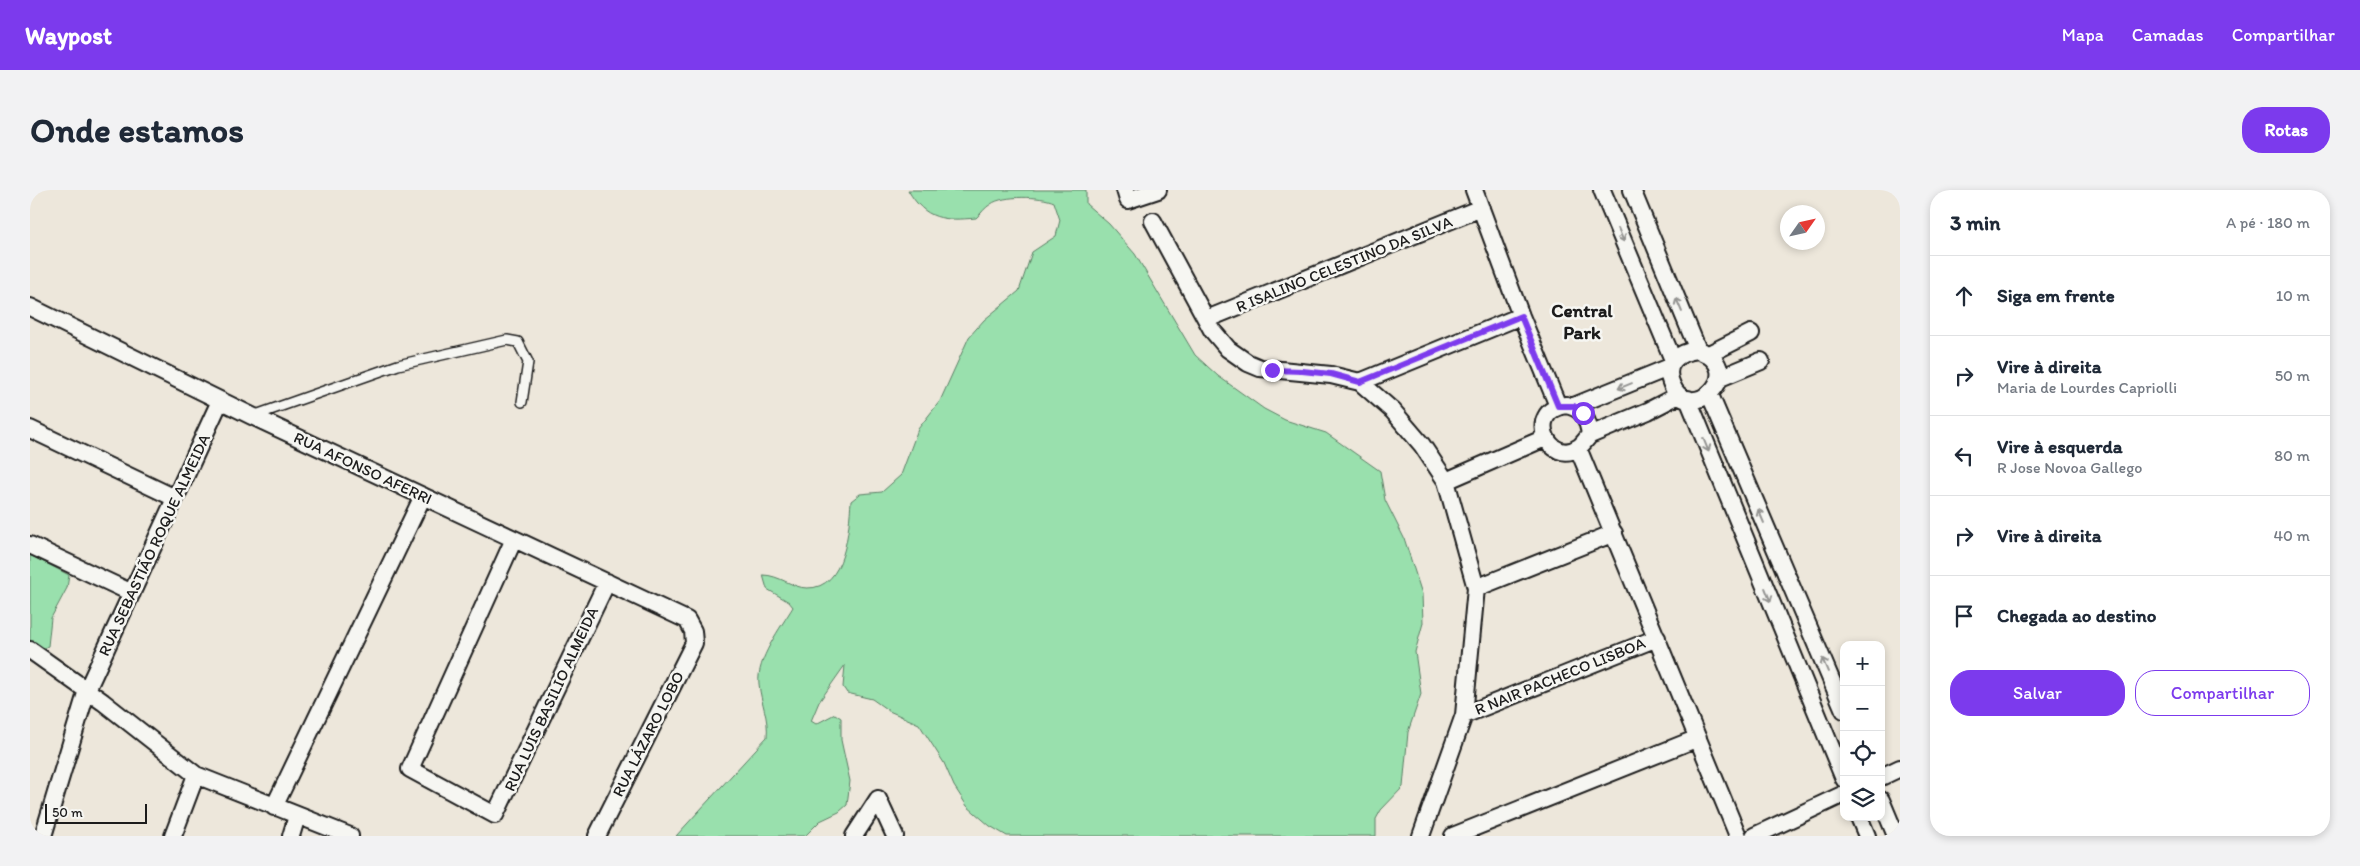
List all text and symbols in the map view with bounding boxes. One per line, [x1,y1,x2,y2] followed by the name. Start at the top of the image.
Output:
[25,21,112,50] text: Waypost
[2062,24,2104,46] text: Mapa
[2132,24,2204,46] text: Camadas
[2232,24,2335,46] text: Compartilhar
[2242,107,2330,153] button: Rotas
[30,109,244,151] text: Onde estamos
[1780,205,1825,250] north arrow
[1950,210,2000,235] text: 3 min
[1233,212,1455,316] street label: R ISALINO CELESTINO DA SILVA
[2226,213,2310,232] text: A pé · 180 m
[1616,227,1626,242] one-way arrow
[1950,282,1978,310] icon: ahead
[1997,284,2115,307] text: Siga em frente
[2276,286,2310,305] text: 10 m
[1674,298,1684,313] one-way arrow
[1551,299,1613,344] district label: Central Park
[1997,355,2102,378] text: Vire à direita
[1261,359,1284,382] route end
[1950,362,1978,390] icon: right
[2275,366,2310,385] text: 50 m
[1997,378,2177,397] text: Maria de Lourdes Capriolli
[1618,381,1633,391] one-way arrow
[1572,402,1595,425] route start
[291,428,435,508] street label: RUA AFONSO AFERRI
[94,431,214,659] street label: RUA SEBASTIÃO ROQUE ALMEIDA
[1997,435,2123,458] text: Vire à esquerda
[1703,437,1712,452] one-way arrow
[1950,442,1978,470] icon: left
[2274,446,2310,465] text: 80 m
[1997,458,2142,477] text: R Jose Novoa Gallego
[1756,509,1766,524] one-way arrow
[1950,522,1978,550] icon: right
[1997,524,2102,547] text: Vire à direita
[2273,526,2310,545] text: 40 m
[1764,587,1774,602] one-way arrow
[1950,602,1978,630] icon: arrive
[500,604,602,794] street label: RUA LUIS BASILIO ALMEIDA
[1997,604,2156,627] text: Chegada ao destino
[1472,633,1648,719] street label: R NAIR PACHECO LISBOA
[1840,641,1885,821] map controls
[1840,641,1885,686] button: +
[1819,658,1829,673] one-way arrow
[608,668,688,800] street label: RUA LÁZARO LOBO
[1950,670,2125,716] button: Salvar
[2135,670,2310,716] button: Compartilhar
[1840,686,1885,731] button: −
[1840,731,1885,776] button: locate
[1840,776,1885,821] button: layers
[45,801,148,824] scale bar
[52,804,83,821] text: 50 m

